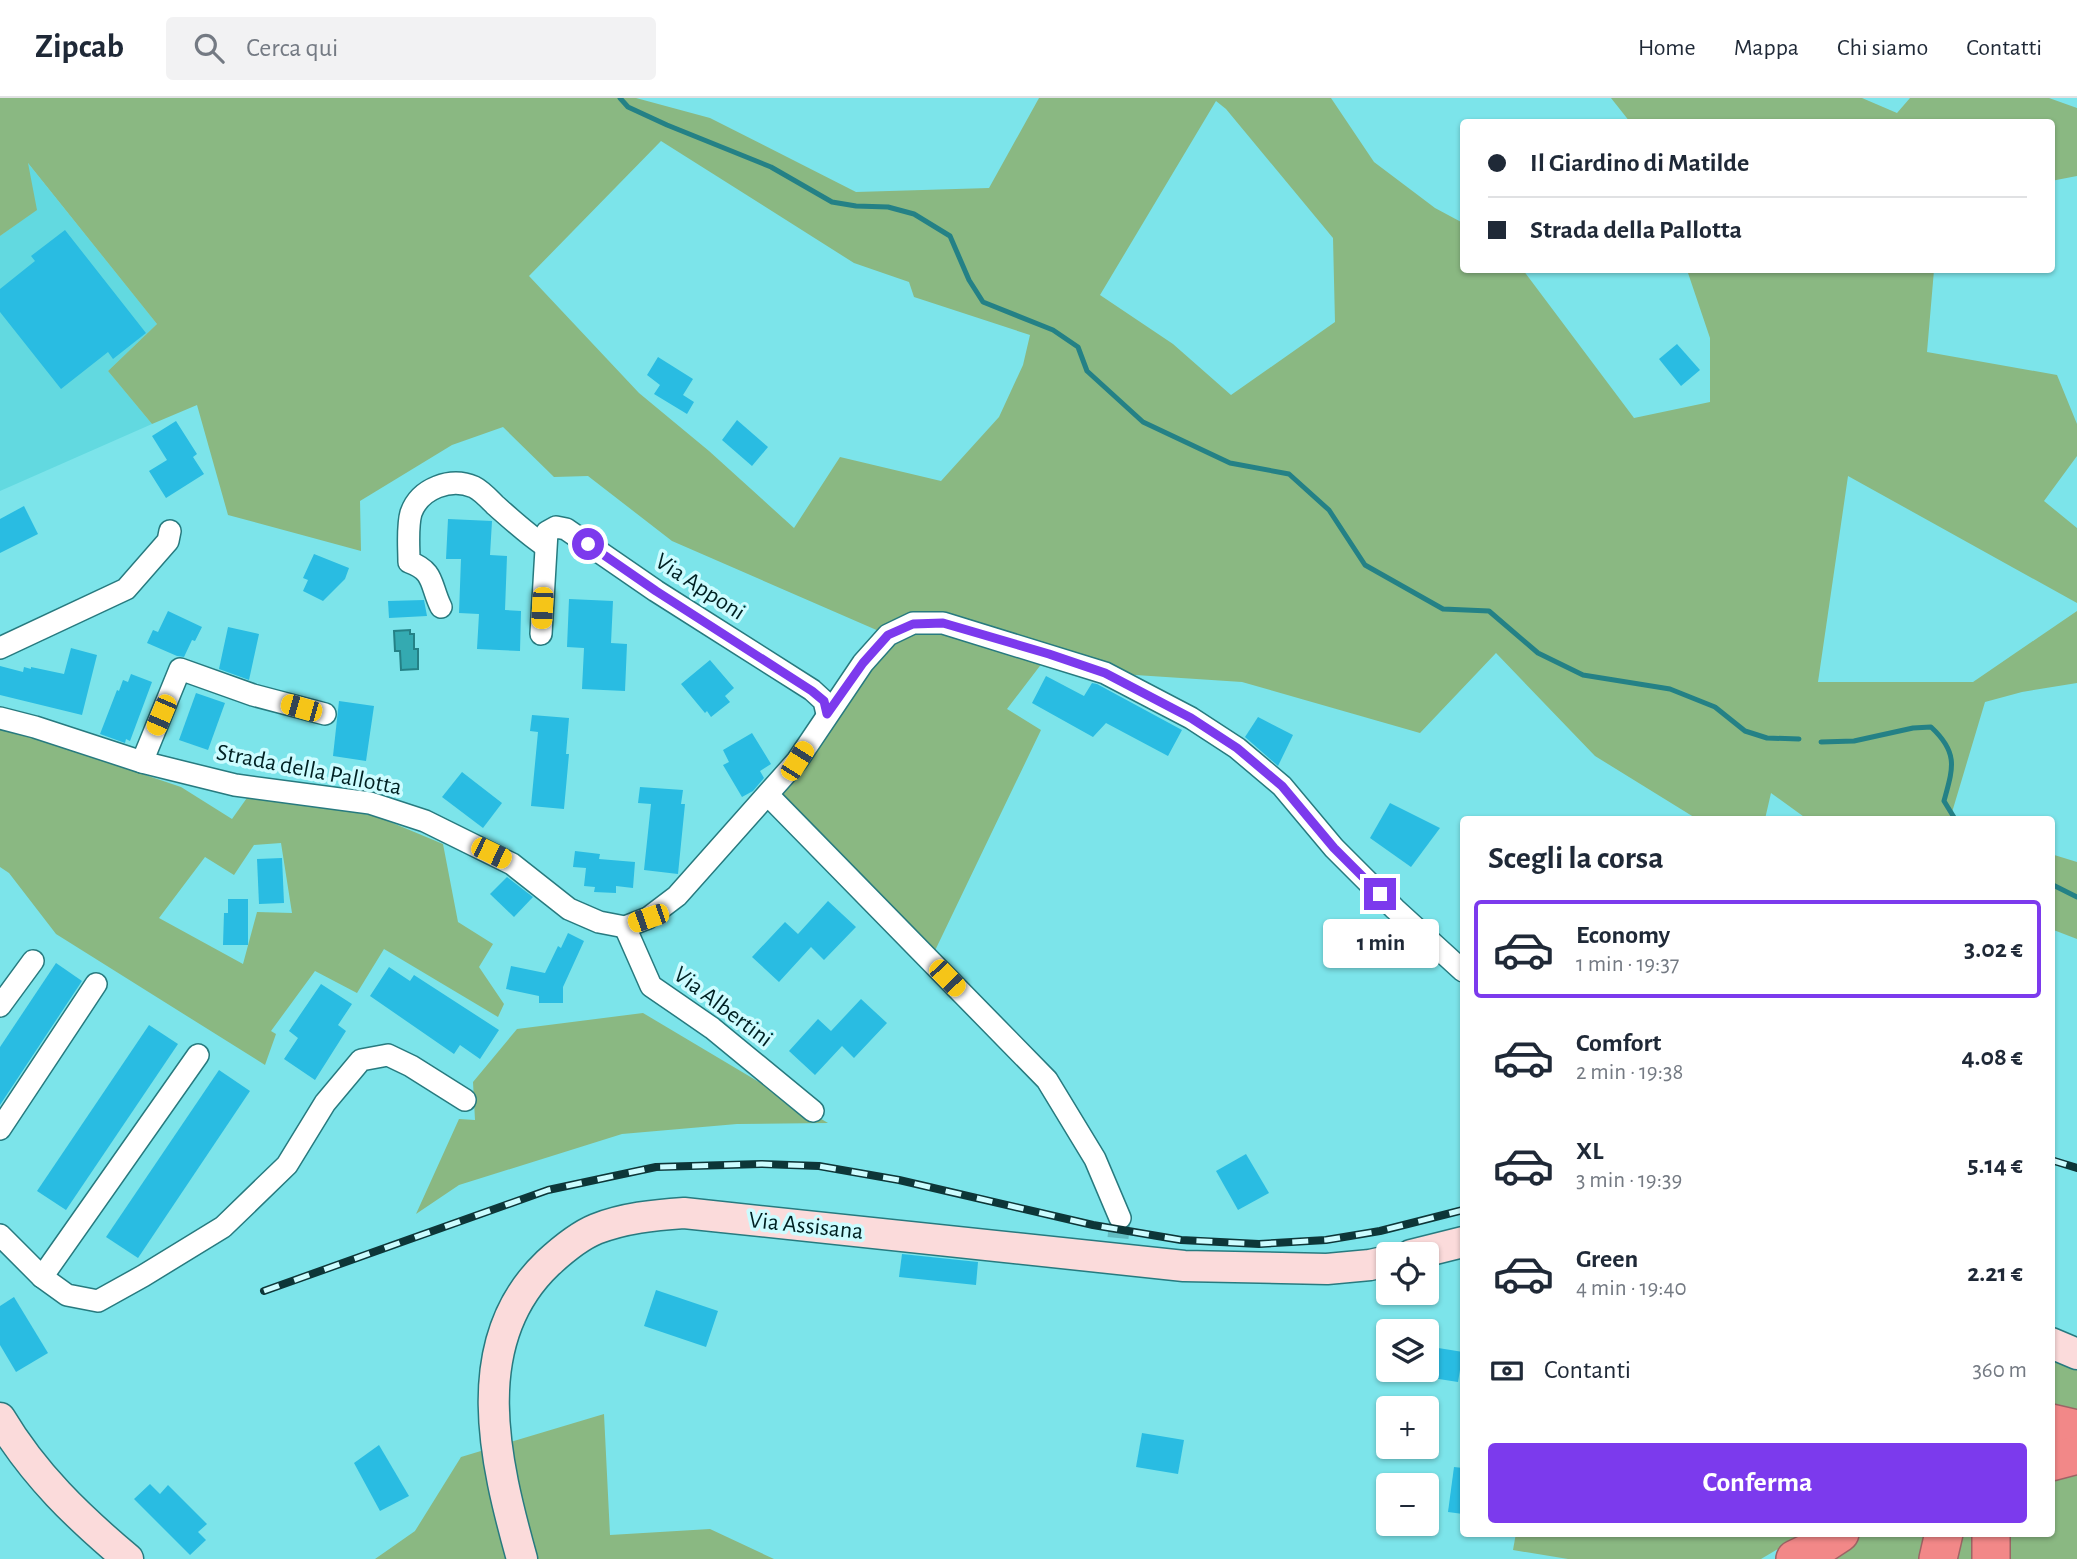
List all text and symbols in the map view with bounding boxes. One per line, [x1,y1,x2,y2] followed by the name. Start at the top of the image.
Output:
[166,17,656,80] search box
[190,29,228,67] icon: search
[35,31,124,64] text: Zipcab
[246,35,338,61] text: Cerca qui
[1638,36,1696,60] text: Home
[1734,36,1799,60] text: Mappa
[1837,36,1928,60] text: Chi siamo
[1966,36,2042,60] text: Contatti
[1530,150,1749,176] text: Il Giardino di Matilde
[1530,217,1742,243] text: Strada della Pallotta
[572,528,604,560] route start
[651,549,749,625] street label: Via Apponi
[531,586,554,630] car
[144,692,179,738] car
[278,692,325,724] car
[777,738,818,784] car
[214,740,404,800] street label: Strada della Pallotta
[468,834,515,872] car
[1488,842,1664,874] text: Scegli la corsa
[1364,878,1396,910] route end
[625,901,672,935] car
[1322,918,1438,968] callout: 1 min
[1492,918,1555,981] icon: car
[1576,922,1670,948] text: Economy
[1357,932,1405,955] text: 1 min
[1964,936,2023,962] text: 3.02 €
[1576,953,1679,976] text: 1 min · 19:37
[925,956,970,1000] car
[669,962,777,1052] street label: Via Albertini
[1492,1026,1555,1089] icon: car
[1576,1030,1661,1056] text: Comfort
[1962,1044,2023,1070] text: 4.08 €
[1576,1061,1683,1084] text: 2 min · 19:38
[1492,1134,1555,1197] icon: car
[1576,1138,1603,1164] text: XL
[1967,1152,2023,1178] text: 5.14 €
[1576,1169,1682,1192] text: 3 min · 19:39
[748,1208,864,1244] street label: Via Assisana
[1376,1242,1439,1536] map controls
[1376,1242,1439,1305] button: locate
[1492,1242,1555,1305] icon: car
[1576,1246,1638,1272] text: Green
[1967,1260,2023,1286] text: 2.21 €
[1576,1277,1687,1300] text: 4 min · 19:40
[1376,1319,1439,1382] button: layers
[1488,1352,1526,1390] icon: cash
[1544,1357,1631,1383] text: Contanti
[1972,1359,2027,1382] text: 360 m
[1376,1396,1439,1459] button: +
[1488,1443,2027,1523] button: Conferma
[1376,1473,1439,1536] button: −

